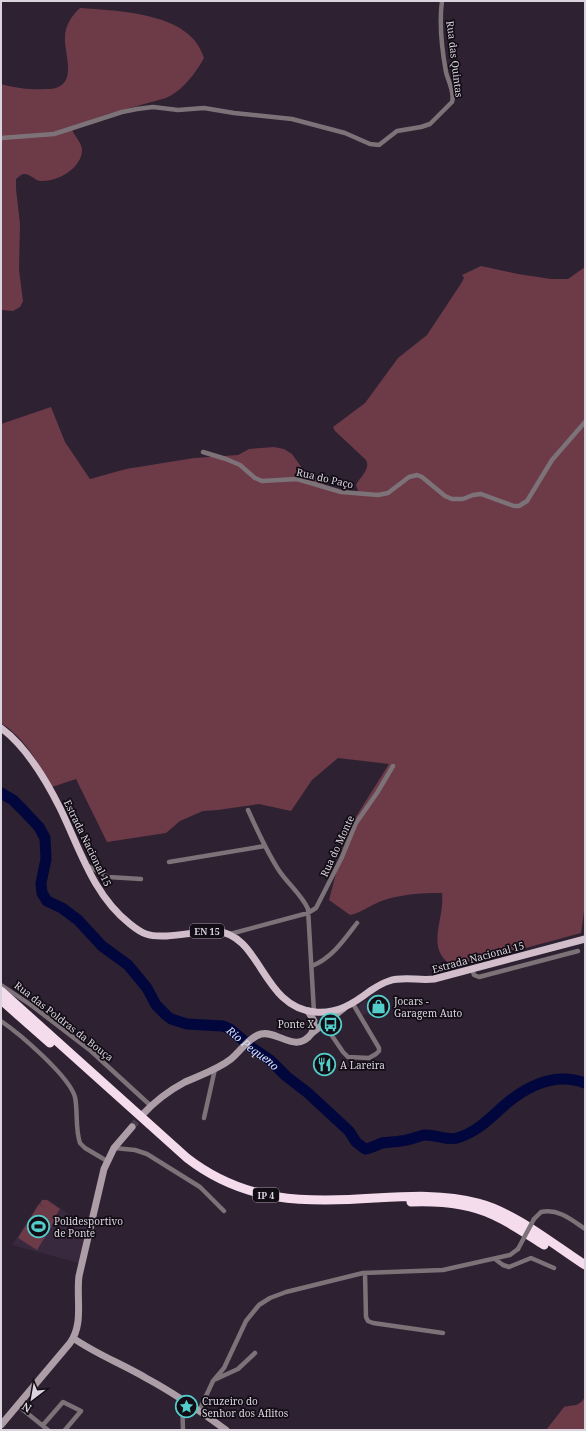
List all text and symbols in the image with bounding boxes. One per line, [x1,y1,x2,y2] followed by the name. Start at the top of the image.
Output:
[443,20,467,99] street label: Rua das Quintas
[295,465,355,491] street label: Rua do Paço
[61,797,115,889] street label: Estrada Nacional 15
[317,813,357,879] street label: Rua do Monte
[190,924,224,938] road number: EN 15
[430,938,526,976] street label: Estrada Nacional 15
[12,978,117,1064] street label: Rua das Poldras da Bouça
[366,994,392,1020] shop icon: Jocars - Garagem Auto
[393,994,462,1020] place label: Jocars - Garagem Auto
[317,1011,343,1037] bus stop icon: Ponte X
[278,1017,314,1031] place label: Ponte X
[223,1022,283,1073] water label: Rio Pequeno
[312,1052,338,1078] restaurant icon: A Lareira
[340,1058,385,1072] place label: A Lareira
[253,1188,279,1202] road number: IP 4
[25,1214,51,1240] sports icon: Polidesportivo de Ponte
[54,1214,123,1240] place label: Polidesportivo de Ponte
[12,1379,52,1419] north arrow
[173,1394,199,1420] place icon: Cruzeiro do Senhor dos Aflitos
[202,1394,289,1420] place label: Cruzeiro do Senhor dos Aflitos
[19,1399,34,1417] text: N

